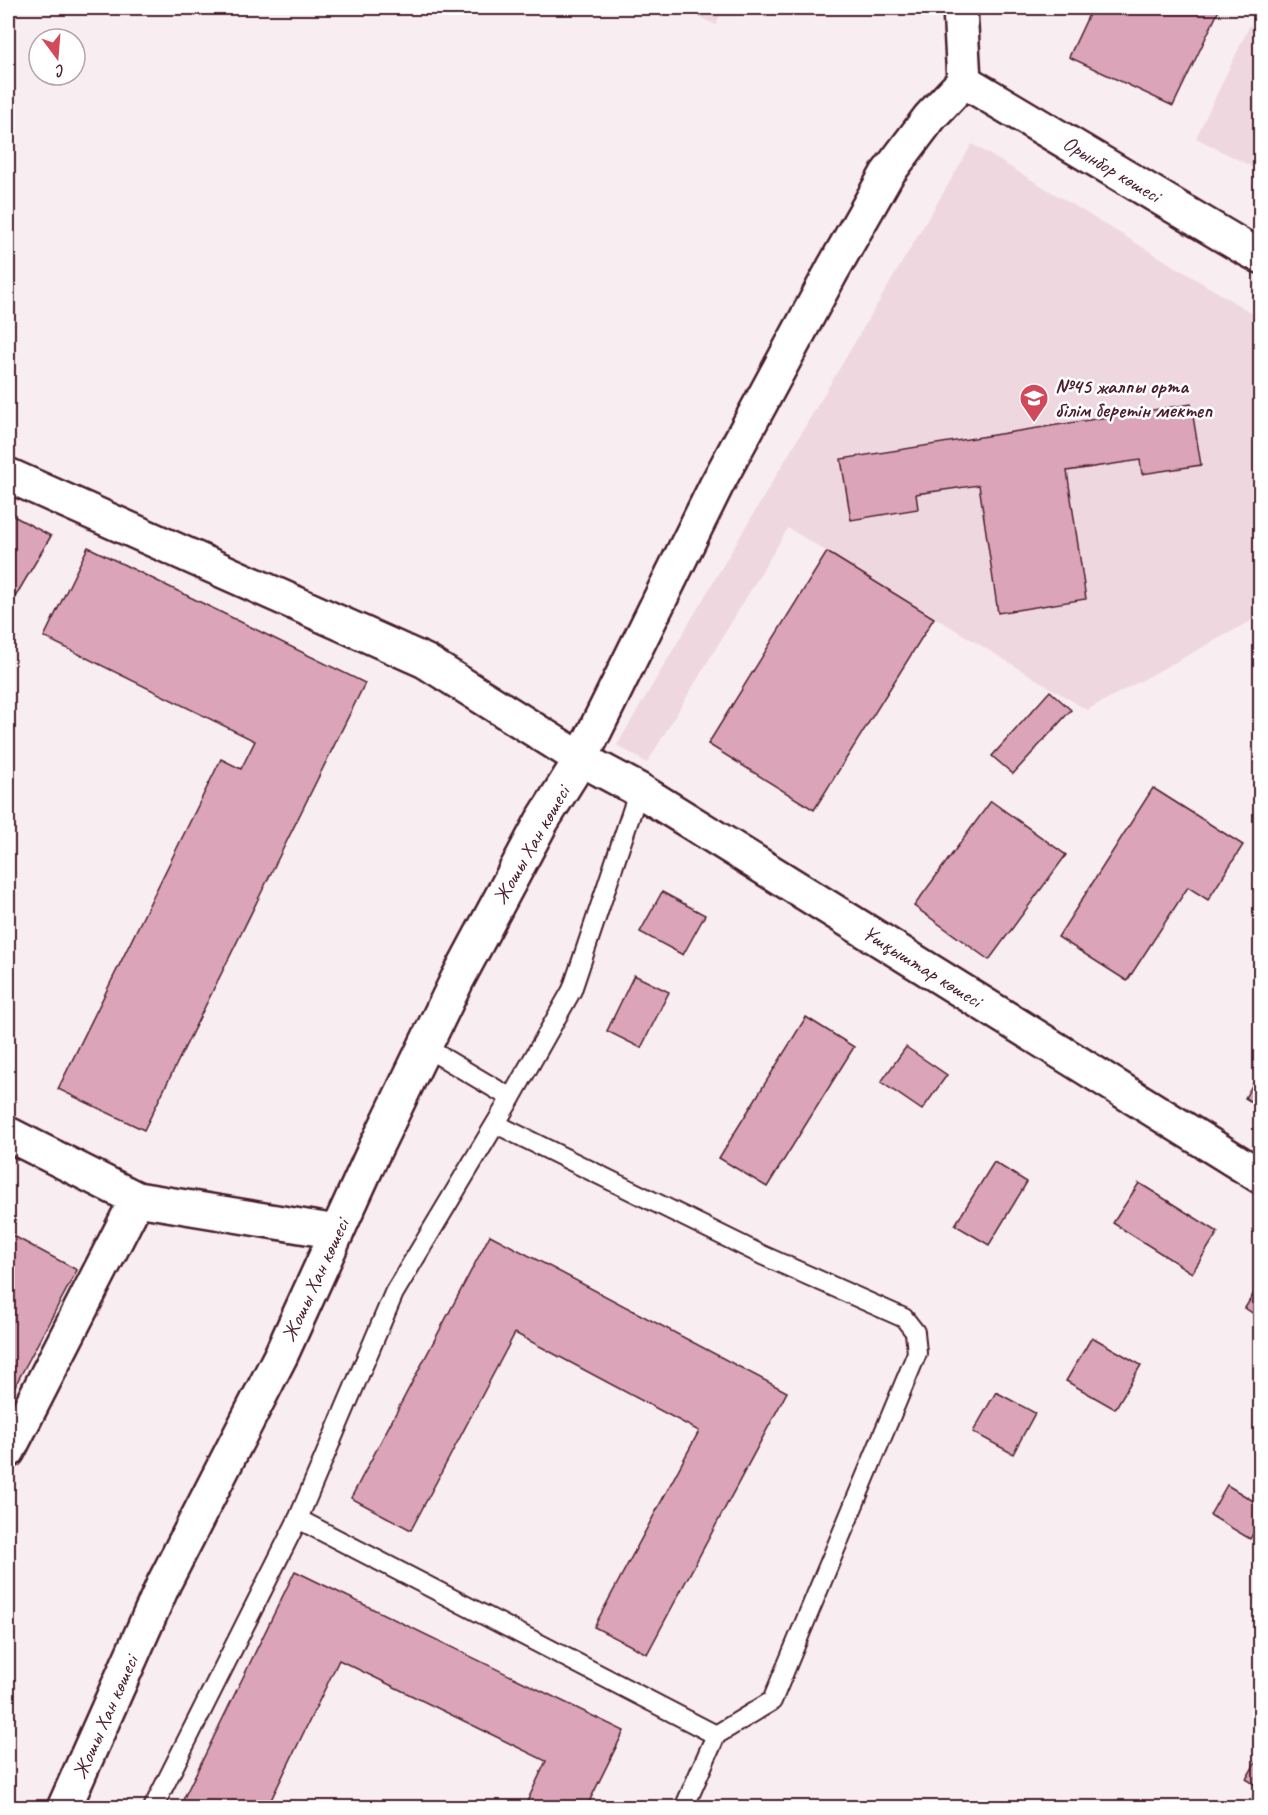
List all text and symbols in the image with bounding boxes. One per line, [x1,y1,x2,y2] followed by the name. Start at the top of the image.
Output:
[27,27,87,87] north arrow
[52,60,67,82] text: С
[1058,130,1168,210] street label: Орынбор көшесі
[1055,373,1213,423] place label: №45 жалпы орта білім беретін мектеп
[1018,382,1050,424] school or university icon: №45 жалпы орта білім беретін мектеп
[487,779,577,909] street label: Жошы Хан көшесі
[857,919,989,1015] street label: Ұшқыштар көшесі
[275,1212,356,1345] street label: Жошы Хан көшесі
[66,1648,145,1783] street label: Жошы Хан көшесі

